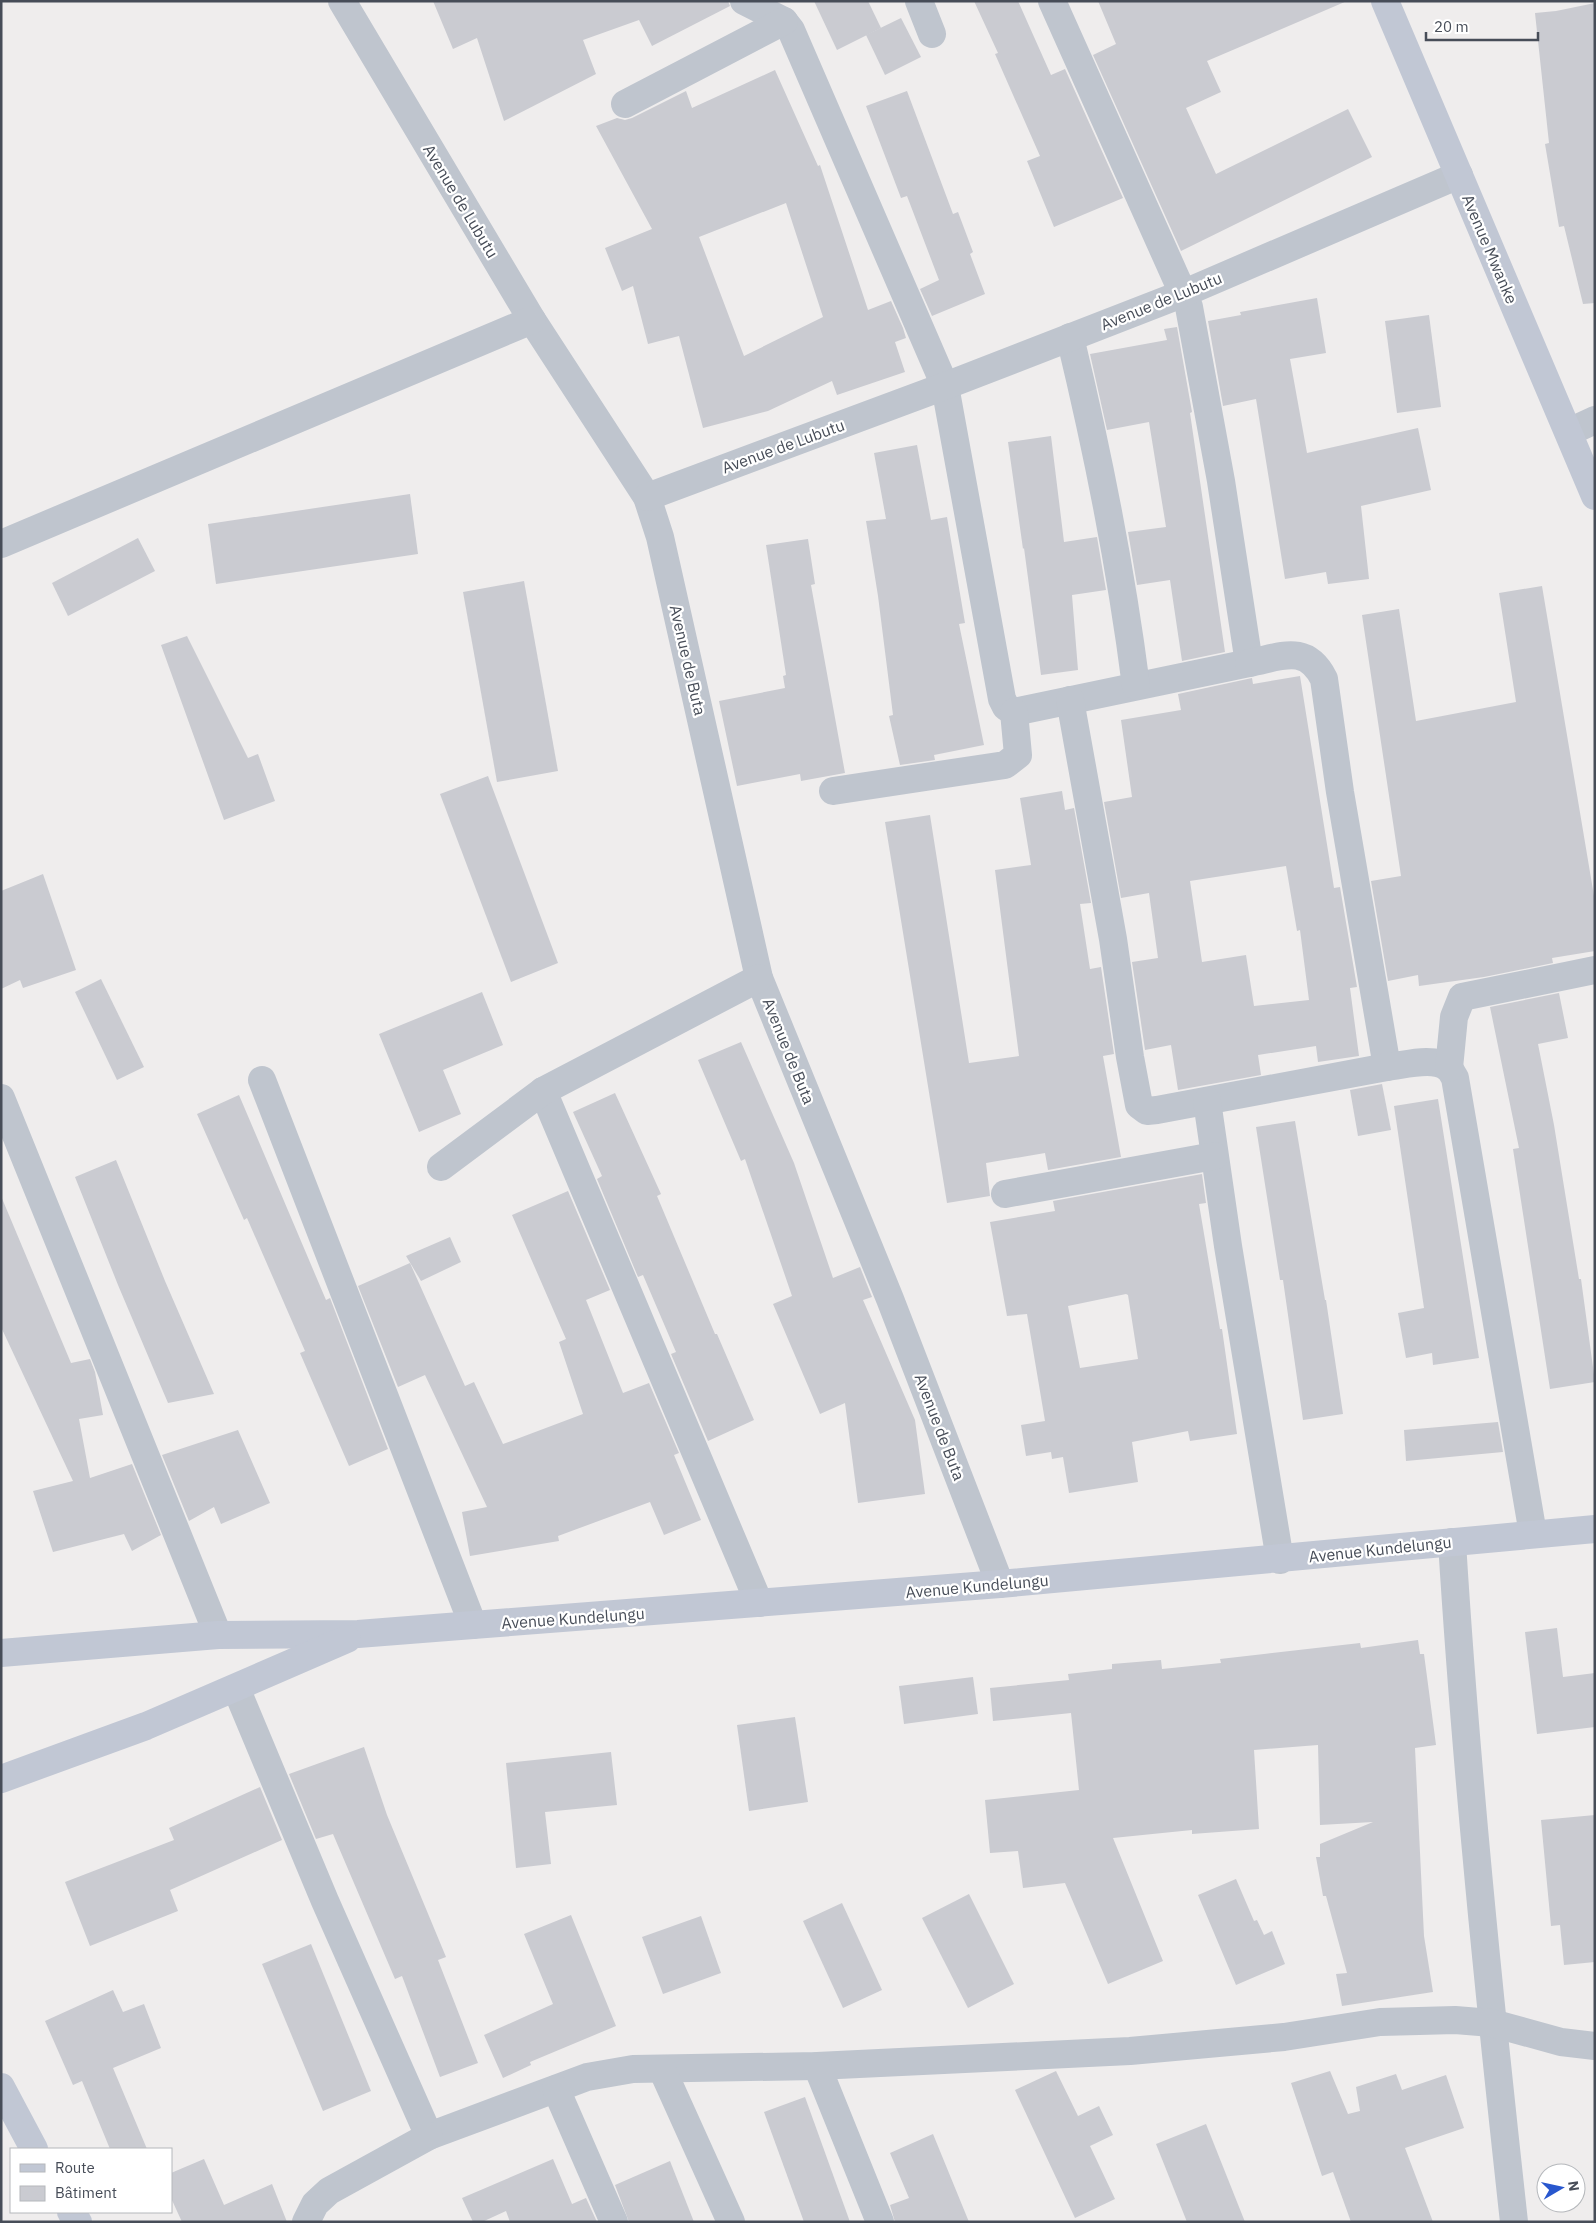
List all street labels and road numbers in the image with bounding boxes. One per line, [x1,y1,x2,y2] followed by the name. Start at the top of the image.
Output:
[419,141,503,261] street label: Avenue de Lubutu
[1458,191,1522,307] street label: Avenue Mwanke
[1097,268,1225,334] street label: Avenue de Lubutu
[719,415,847,477] street label: Avenue de Lubutu
[666,603,711,718] street label: Avenue de Buta
[759,995,820,1107] street label: Avenue de Buta
[910,1371,970,1484] street label: Avenue de Buta
[1308,1532,1452,1566] street label: Avenue Kundelungu
[905,1570,1049,1602] street label: Avenue Kundelungu
[501,1603,645,1633] street label: Avenue Kundelungu

